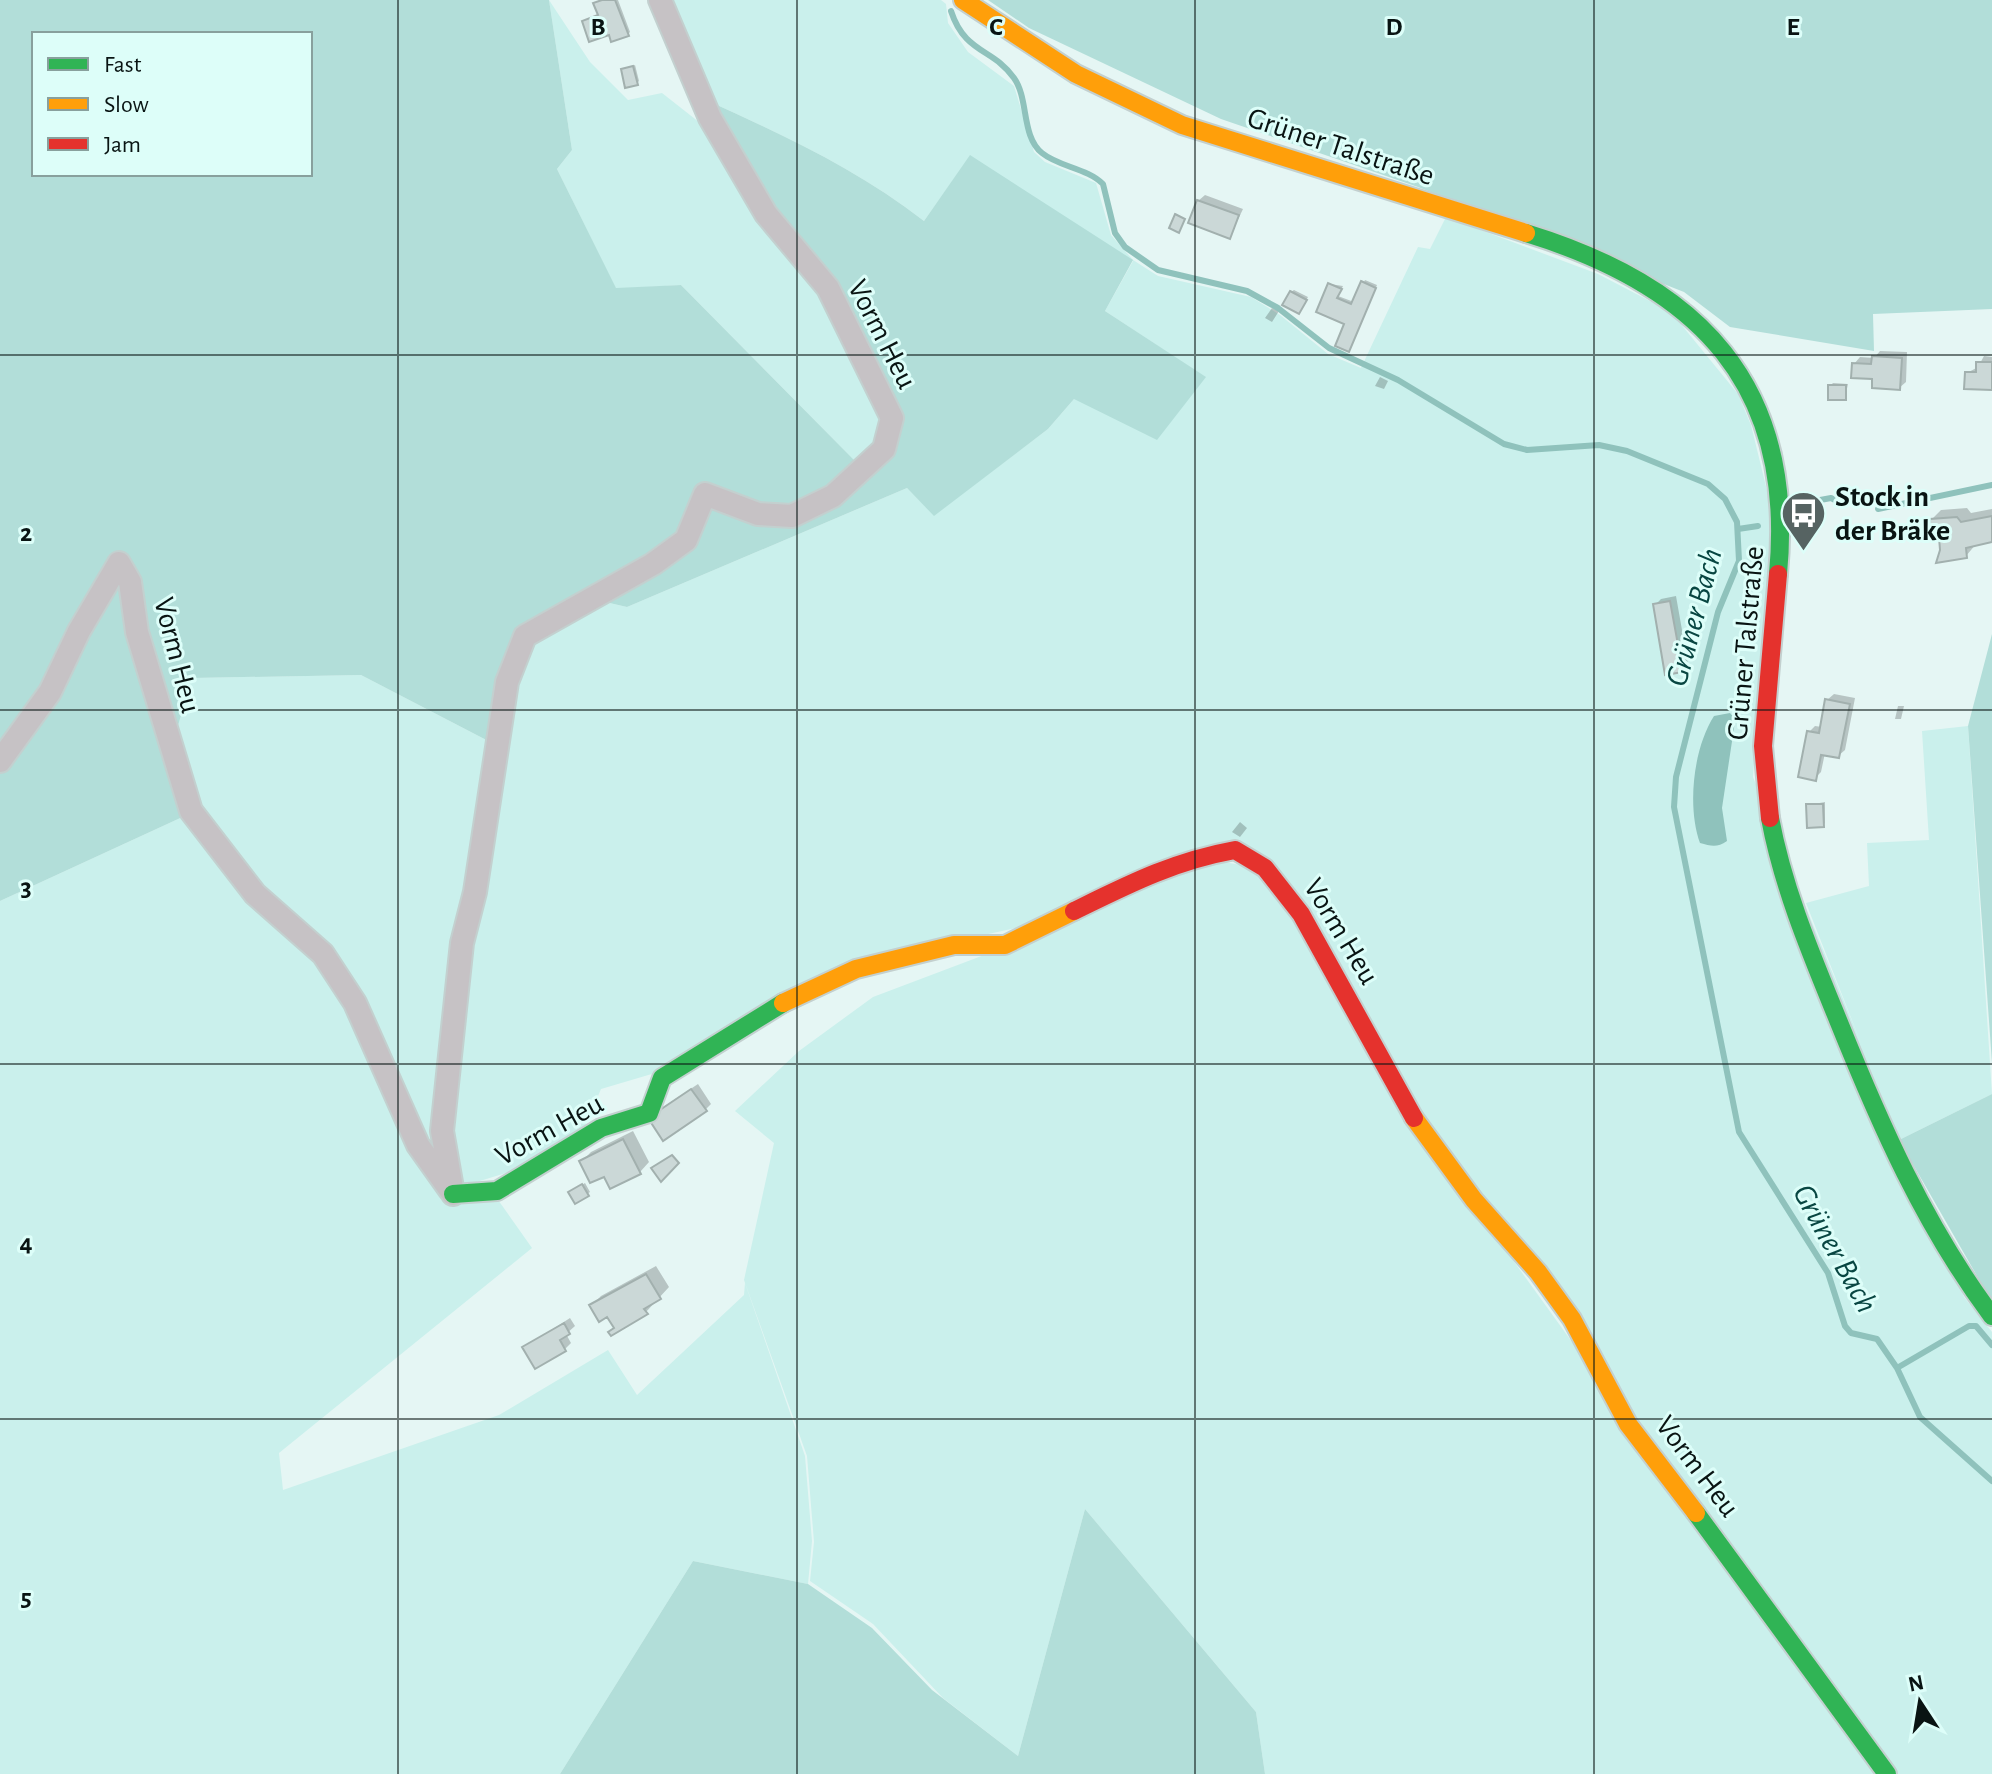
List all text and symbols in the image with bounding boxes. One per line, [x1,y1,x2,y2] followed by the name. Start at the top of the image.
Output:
[590,14,606,40] text: B
[989,14,1003,40] text: C
[1385,14,1403,40] text: D
[1786,14,1800,40] text: E
[32,32,312,176] legend
[104,53,142,77] text: Fast
[104,93,149,117] text: Slow
[1244,103,1438,191] street label: Grüner Talstraße
[104,133,141,157] text: Jam
[842,275,922,394] street label: Vorm Heu
[1835,482,1950,546] place label: Stock in der Bräke
[1780,489,1828,552] bus stop icon: Stock in der Bräke
[20,520,32,546] text: 2
[1660,545,1728,690] water label: Grüner Bach
[1723,545,1769,741] street label: Grüner Talstraße
[148,594,206,716] street label: Vorm Heu
[1298,873,1384,990] street label: Vorm Heu
[20,875,32,901] text: 3
[491,1088,608,1172] street label: Vorm Heu
[1787,1179,1883,1318] water label: Grüner Bach
[19,1230,33,1256] text: 4
[1650,1411,1745,1523] street label: Vorm Heu
[20,1585,32,1611] text: 5
[1880,1662,1960,1742] north arrow
[1906,1671,1926,1696] text: N

